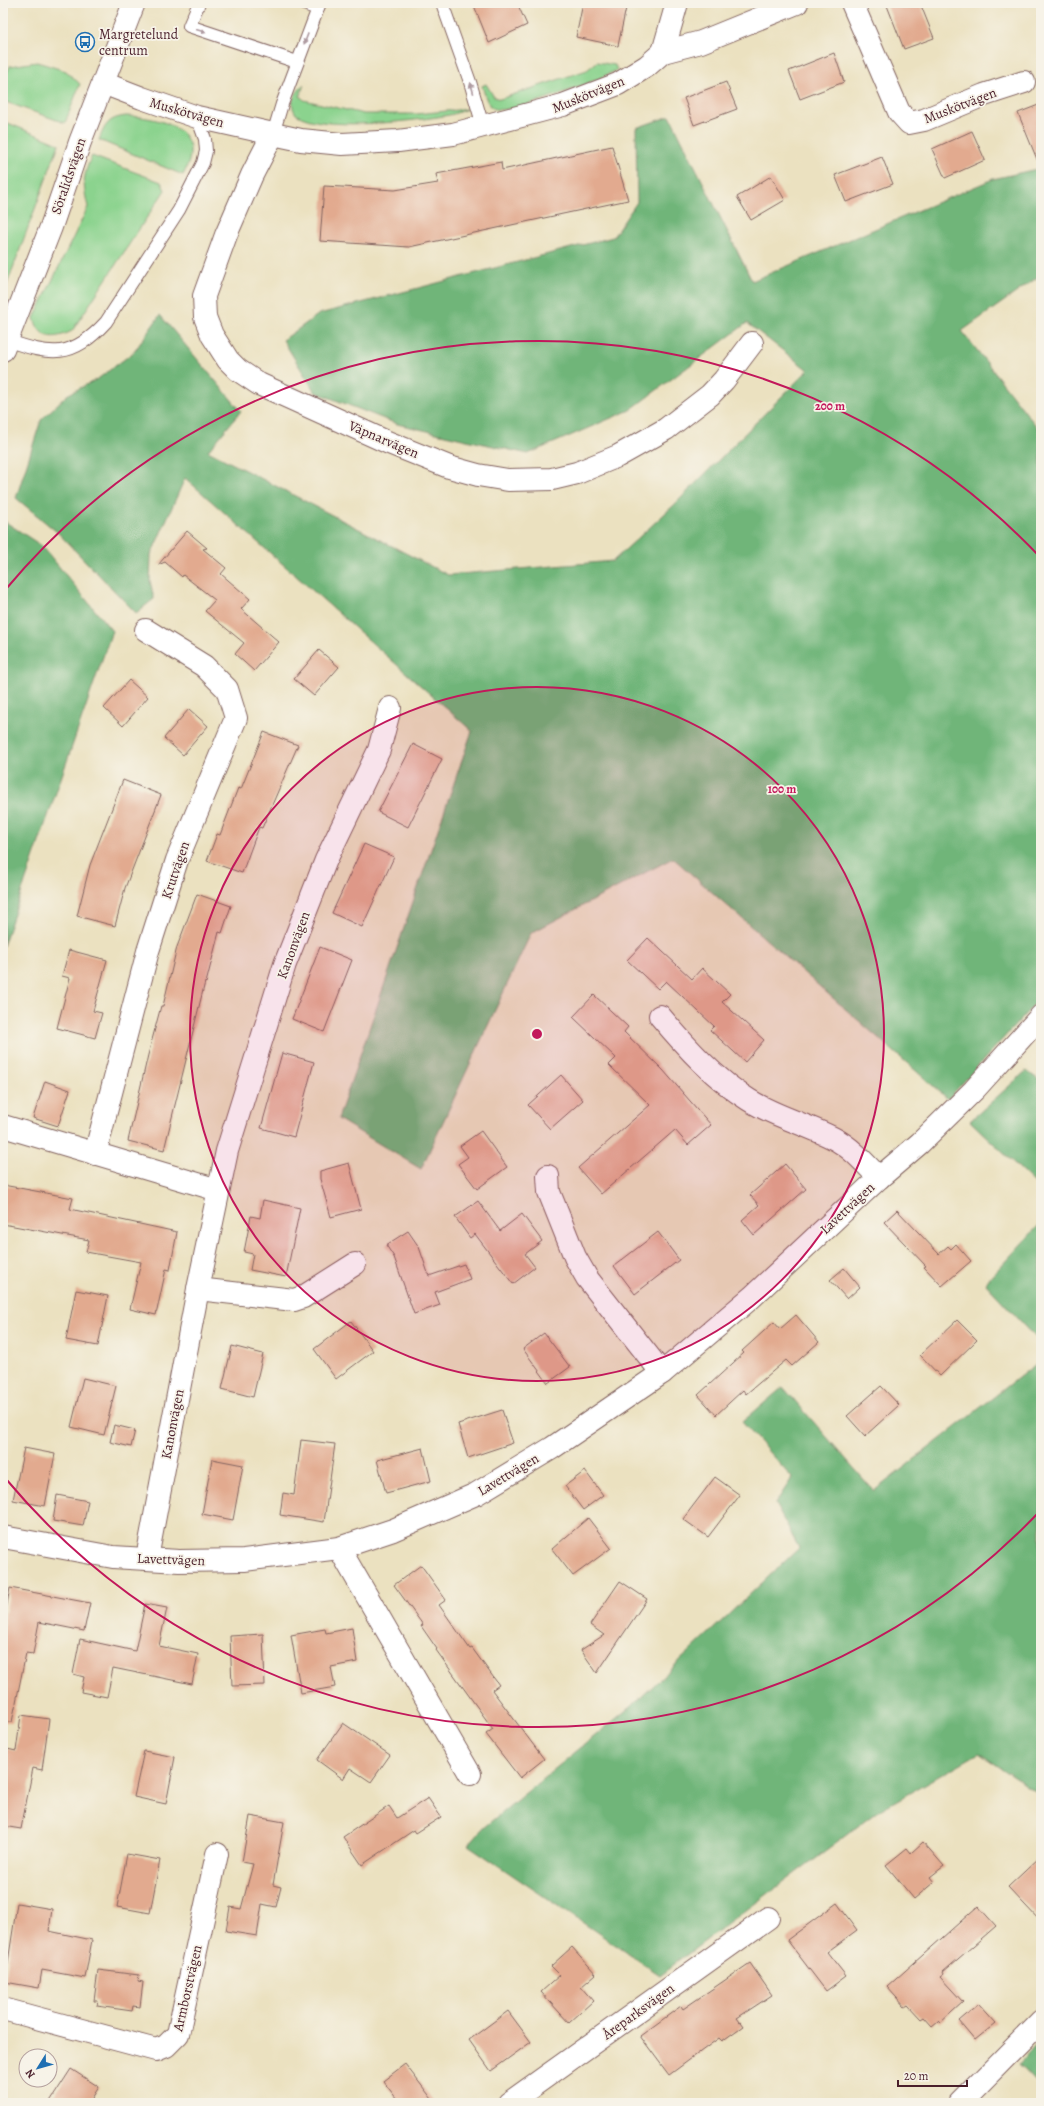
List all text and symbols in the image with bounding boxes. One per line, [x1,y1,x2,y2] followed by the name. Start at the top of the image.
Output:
[99,25,179,60] place label: Margretelund centrum
[196,28,208,34] one-way arrow
[74,31,96,53] bus stop icon: Margretelund centrum
[302,34,308,46] one-way arrow
[549,71,628,118] street label: Muskötvägen
[469,82,475,94] one-way arrow
[921,83,1000,128] street label: Muskötvägen
[147,93,227,132] street label: Muskötvägen
[46,135,91,217] street label: Söralidsvägen
[815,398,845,414] text: 200 m
[345,416,422,463] street label: Väpnarvägen
[768,781,796,797] text: 100 m
[157,838,194,902] street label: Krutvägen
[272,908,315,982] street label: Kanonvägen
[530,1027,544,1041] centre of rings
[816,1178,879,1239] street label: Lavettvägen
[156,1387,189,1461] street label: Kanonvägen
[474,1449,543,1500] street label: Lavettvägen
[136,1549,206,1570] street label: Lavettvägen
[168,1943,207,2034] street label: Armborstvägen
[598,1979,678,2045] street label: Åreparksvägen
[18,2048,58,2088] north arrow
[898,2062,967,2088] scale bar
[22,2066,39,2081] text: N
[904,2068,928,2084] text: 20 m

